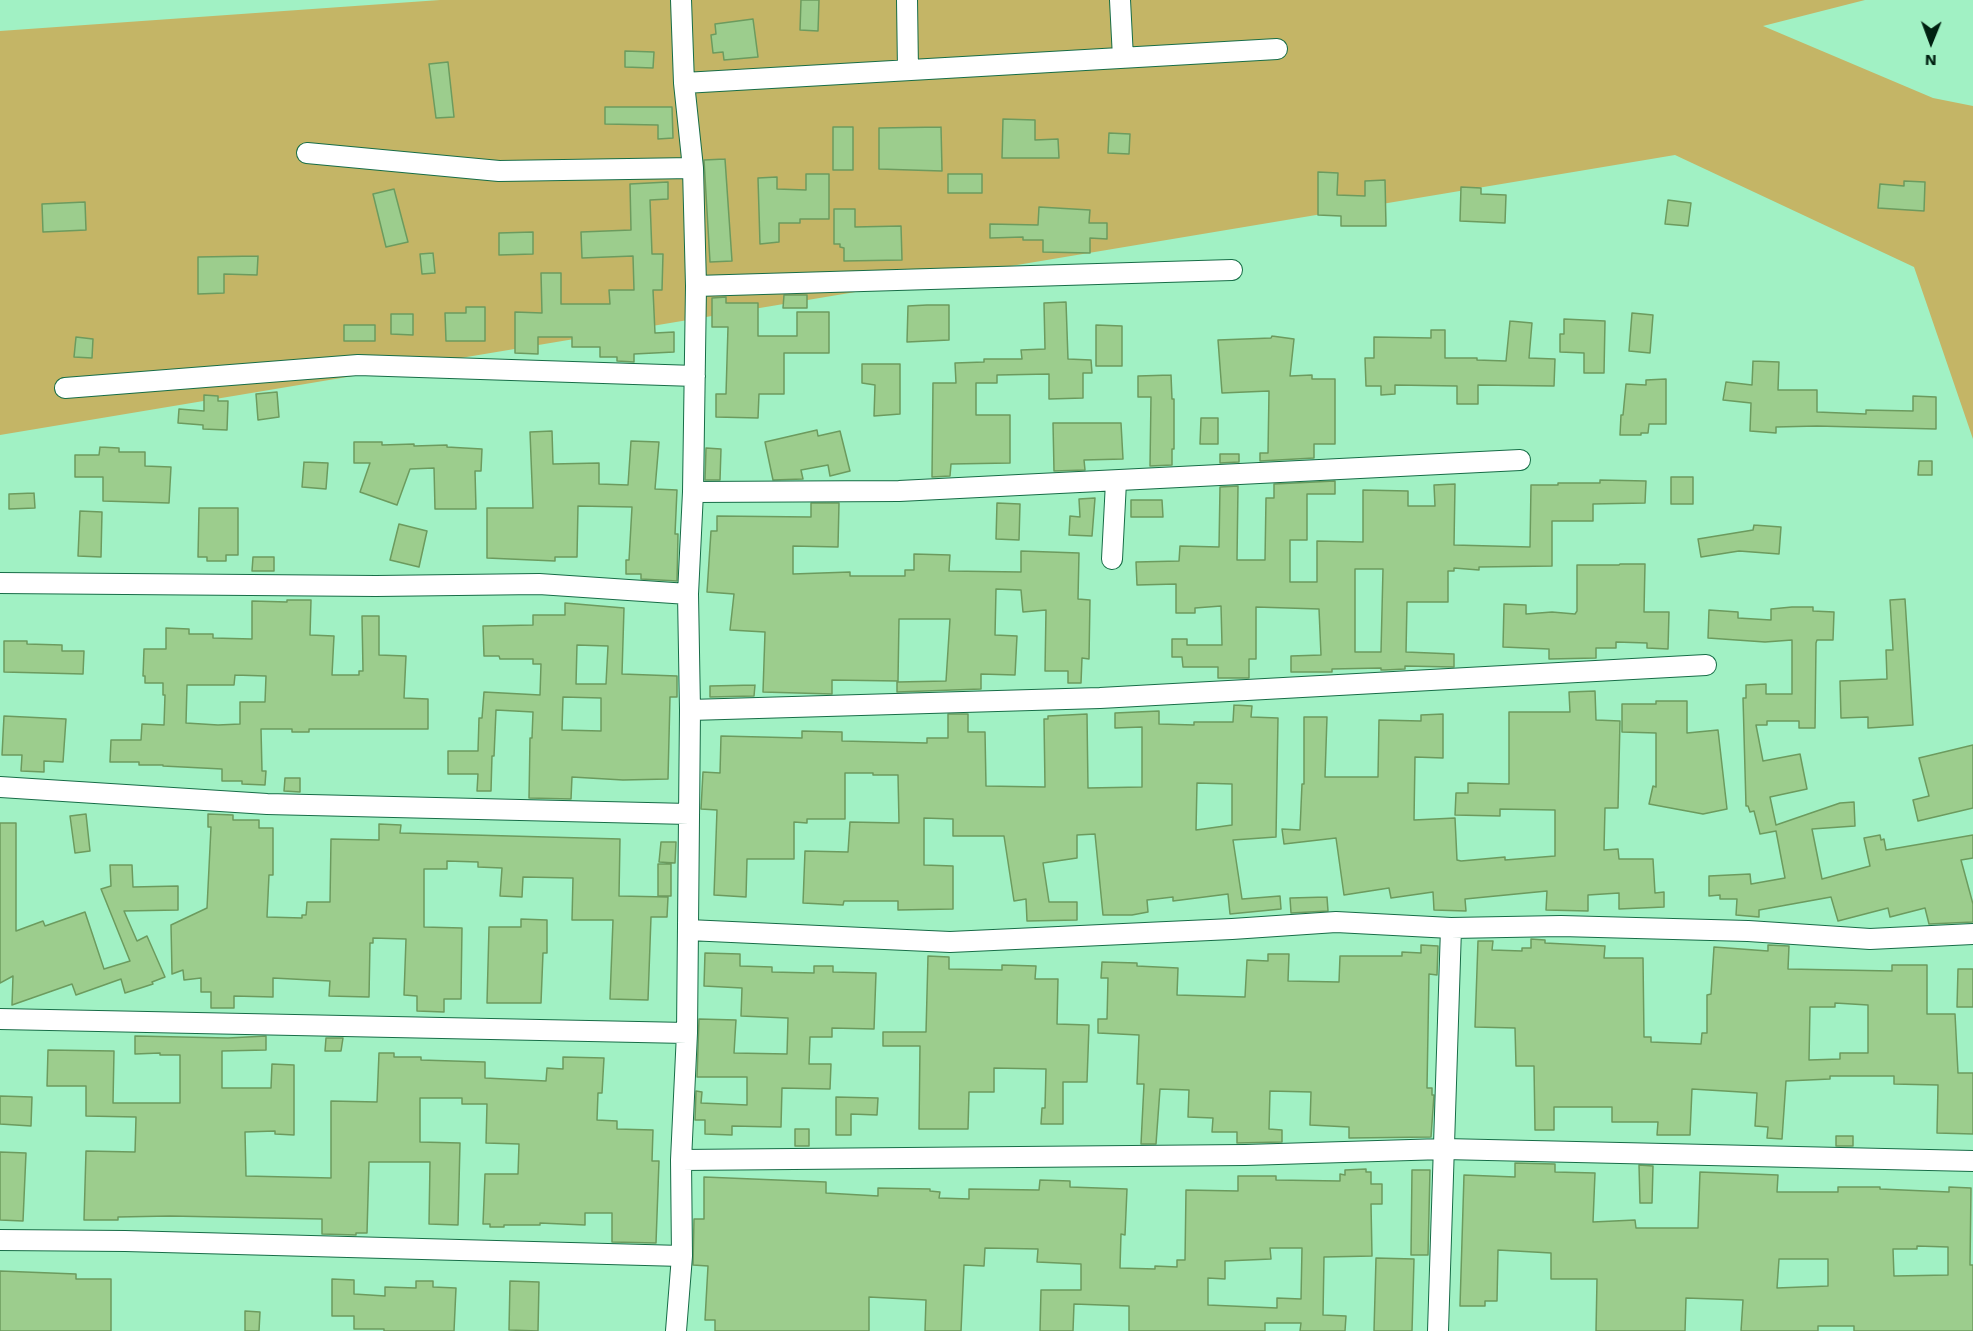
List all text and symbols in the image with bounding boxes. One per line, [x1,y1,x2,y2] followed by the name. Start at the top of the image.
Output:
[1901,12,1961,72] north arrow
[1925,51,1937,70] text: N

